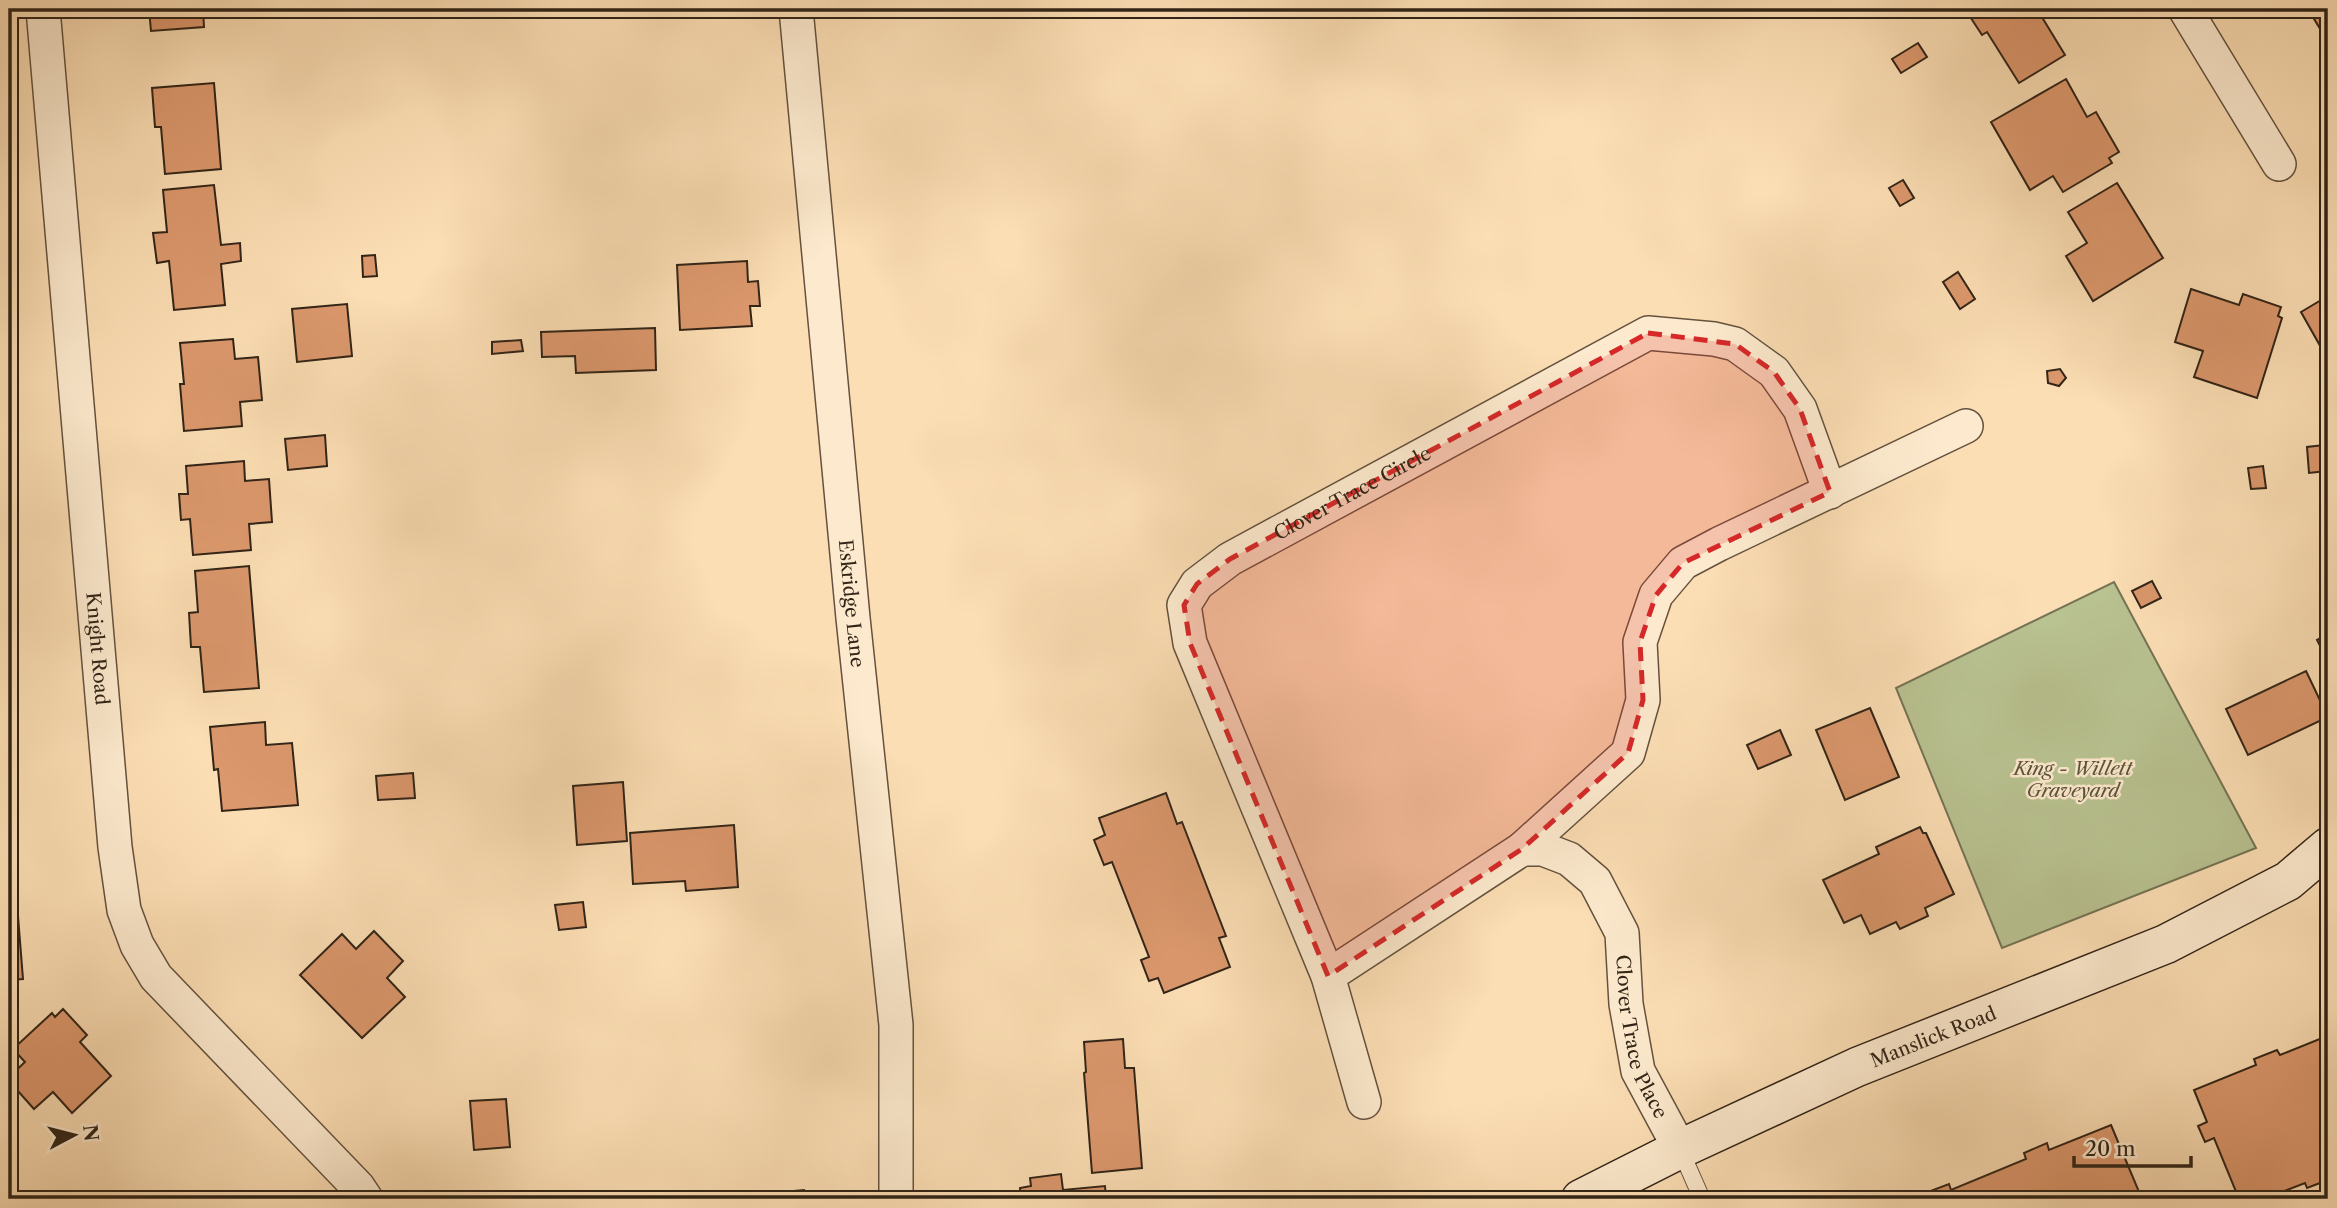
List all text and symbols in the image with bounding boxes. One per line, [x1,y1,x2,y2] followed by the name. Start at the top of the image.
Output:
[1270,441,1435,545] street label: Clover Trace Circle
[834,538,870,668] street label: Eskridge Lane
[82,591,114,706] street label: Knight Road
[2012,757,2133,802] park label: King - Willett Graveyard
[1612,954,1673,1122] street label: Clover Trace Place
[1867,1001,2000,1072] street label: Manslick Road
[38,1100,108,1170] north arrow
[78,1123,103,1143] text: N
[2074,1124,2192,1168] scale bar
[2085,1136,2136,1161] text: 20 m

